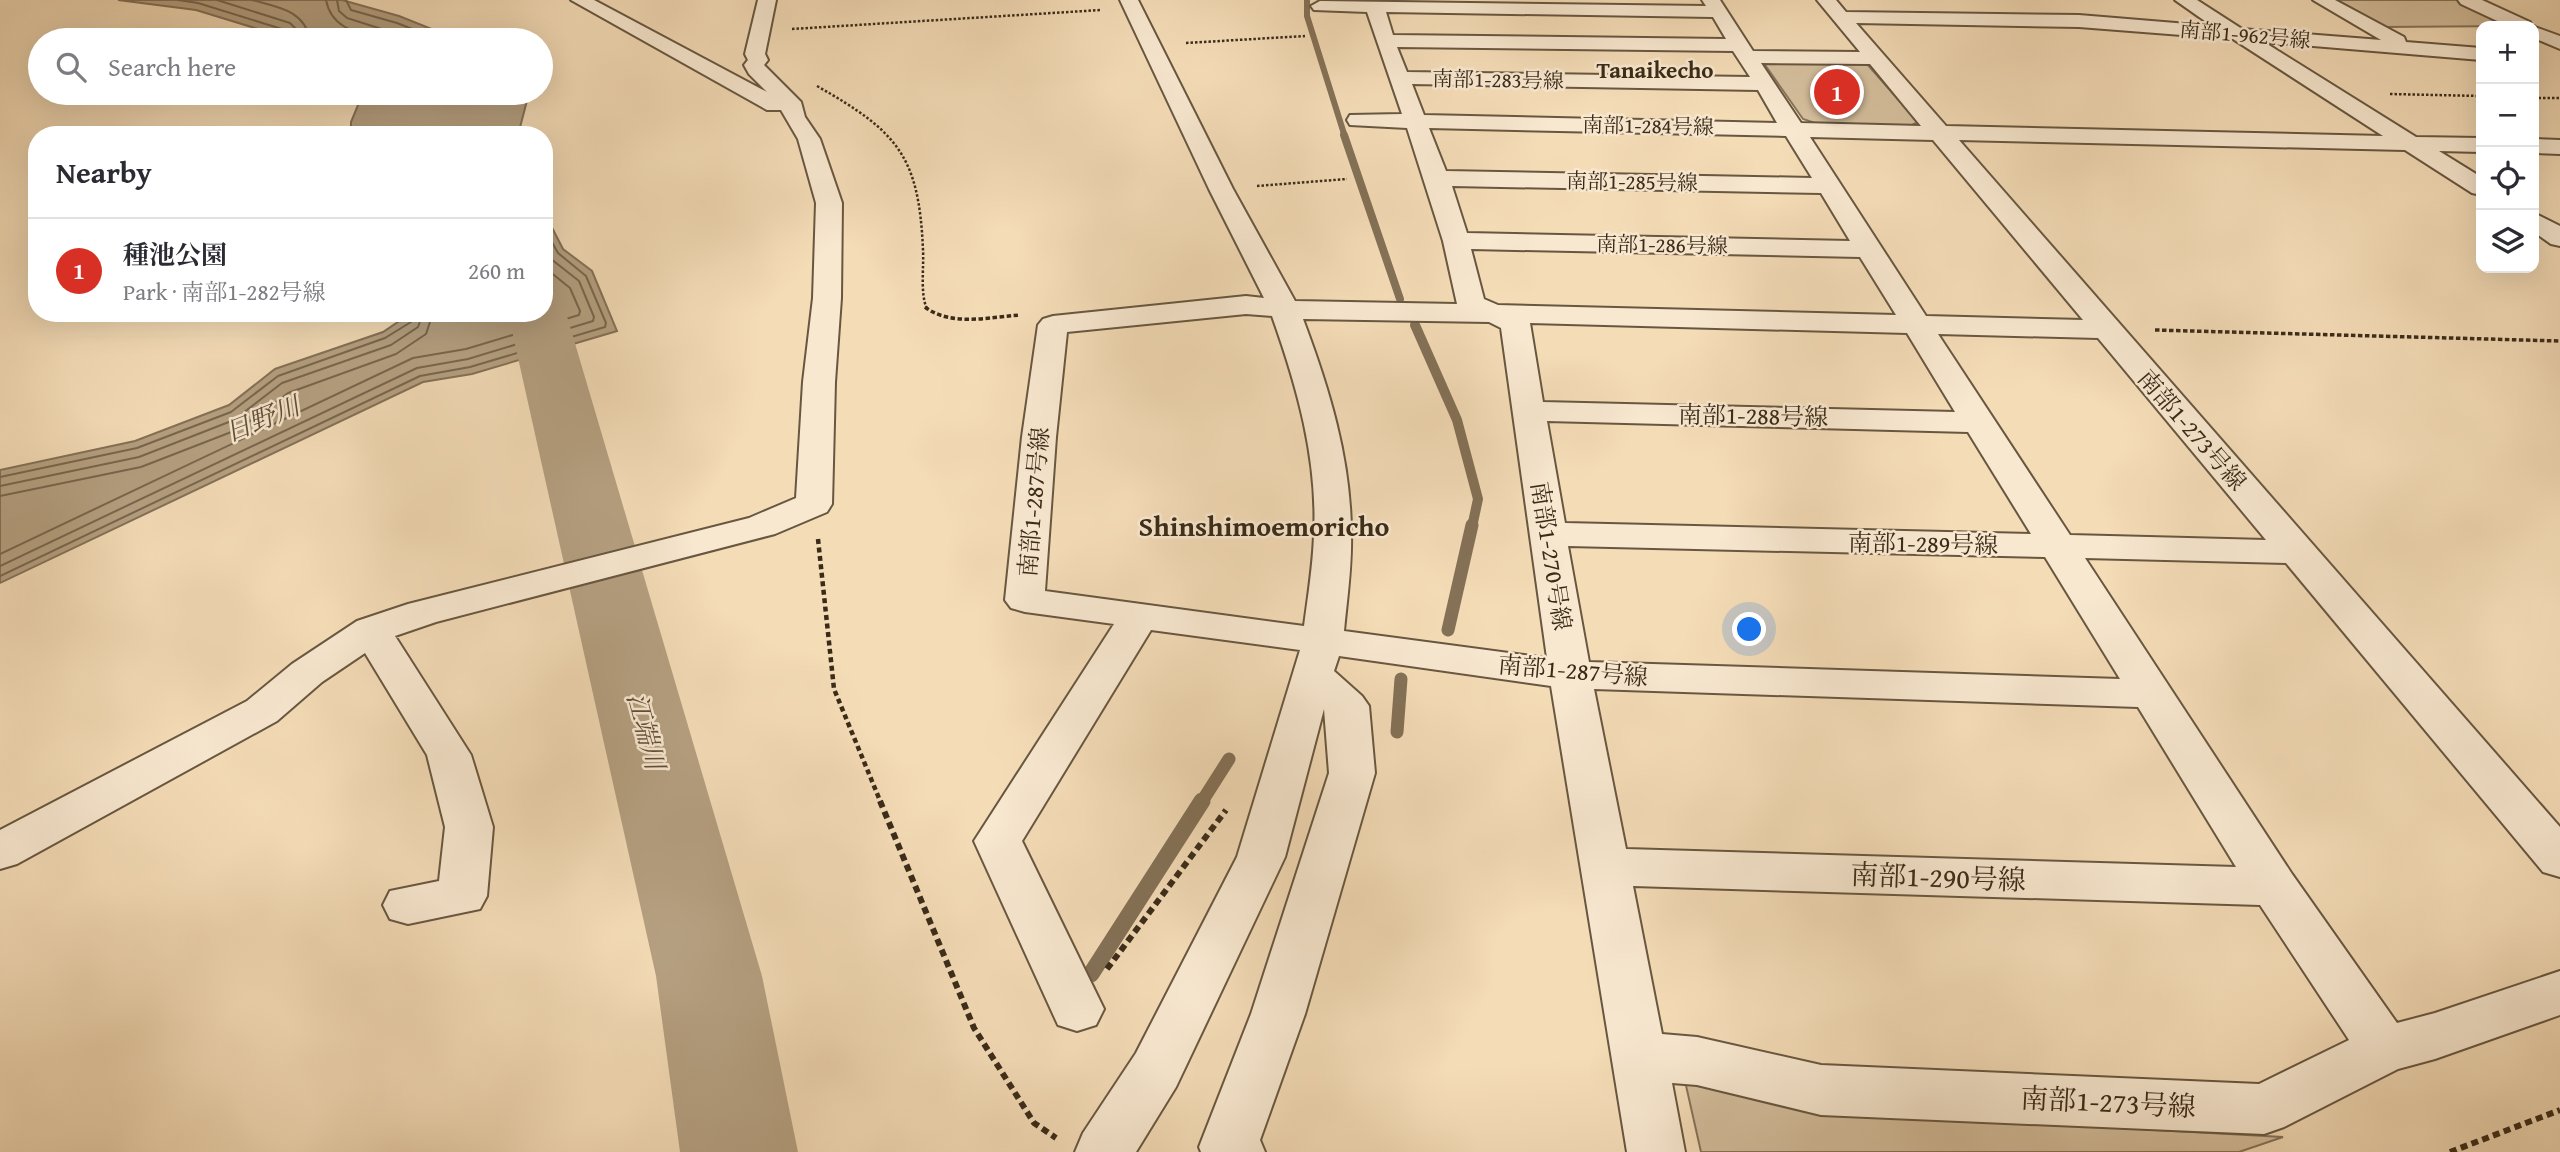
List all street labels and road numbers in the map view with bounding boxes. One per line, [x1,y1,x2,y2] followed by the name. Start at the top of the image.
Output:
[2178,13,2312,56] street label: 南部1-962号線
[1432,63,1564,96] street label: 南部1-283号線
[1582,109,1714,142] street label: 南部1-284号線
[1566,165,1698,198] street label: 南部1-285号線
[1596,228,1728,261] street label: 南部1-286号線
[2130,361,2255,498] street label: 南部1-273号線
[1677,397,1829,434] street label: 南部1-288号線
[1010,425,1057,578] street label: 南部1-287号線
[1522,479,1581,633] street label: 南部1-270号線
[1847,525,1999,562] street label: 南部1-289号線
[1497,647,1650,694] street label: 南部1-287号線
[1850,853,2026,900] street label: 南部1-290号線
[2019,1076,2197,1127] street label: 南部1-273号線

